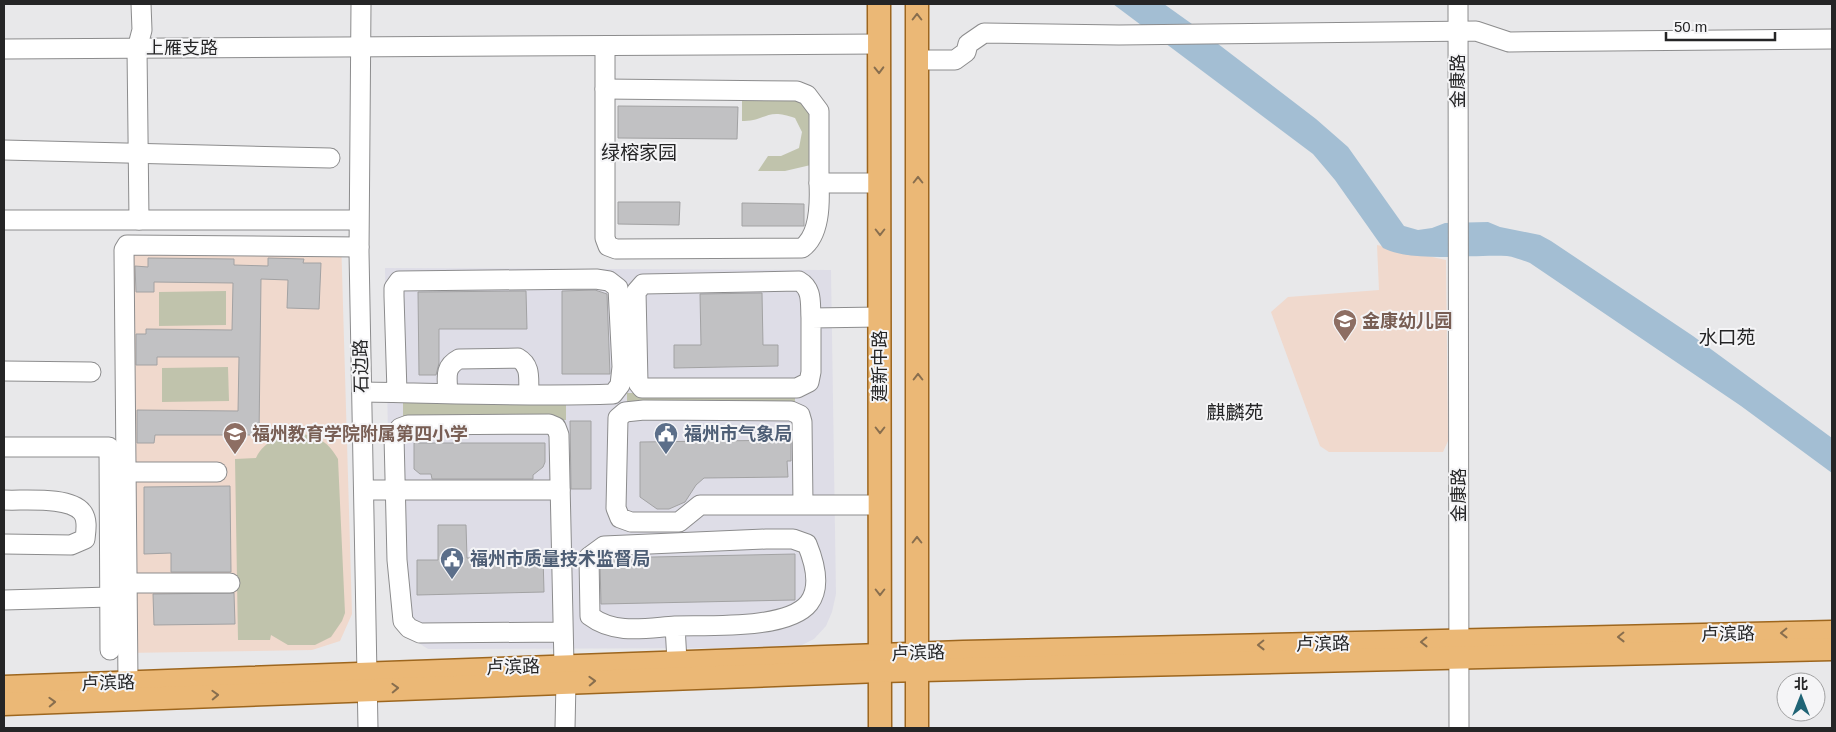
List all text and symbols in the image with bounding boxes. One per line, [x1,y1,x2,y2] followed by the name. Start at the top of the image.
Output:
[1666,10,1775,42] scale bar
[912,13,922,20] one-way arrow
[1674,18,1707,35] text: 50 m
[146,38,218,58] street label: 上雁支路
[1448,54,1468,108] street label: 金康路
[874,66,884,74] one-way arrow
[601,142,677,163] district label: 绿榕家园
[913,175,923,183] one-way arrow
[875,229,885,237] one-way arrow
[1332,308,1358,342] school or university icon: 金康幼儿园
[1362,311,1452,331] place label: 金康幼儿园
[1698,327,1756,348] district label: 水口苑
[870,330,890,402] street label: 建新中路
[351,339,371,393] street label: 石边路
[912,373,923,381] one-way arrow
[1206,402,1264,423] district label: 麒麟苑
[222,421,248,455] school or university icon: 福州教育学院附属第四小学
[653,421,679,455] public building icon: 福州市气象局
[252,424,468,444] place label: 福州教育学院附属第四小学
[684,424,792,444] place label: 福州市气象局
[875,426,885,434] one-way arrow
[1449,468,1469,522] street label: 金康路
[912,535,922,543] one-way arrow
[439,546,465,580] public building icon: 福州市质量技术监督局
[470,548,650,569] place label: 福州市质量技术监督局
[875,589,885,597] one-way arrow
[1701,624,1755,644] street label: 卢滨路
[1779,628,1787,638] one-way arrow
[1617,632,1624,642] one-way arrow
[1296,634,1350,654] street label: 卢滨路
[1419,636,1427,647] one-way arrow
[1257,640,1264,650] one-way arrow
[891,642,945,664] street label: 卢滨路
[486,656,540,678] street label: 卢滨路
[81,672,135,694] street label: 卢滨路
[1776,672,1826,722] north arrow
[588,676,596,686] one-way arrow
[1794,676,1808,692] text: 北
[391,683,399,693] one-way arrow
[211,690,219,701] one-way arrow
[49,697,57,707] one-way arrow

